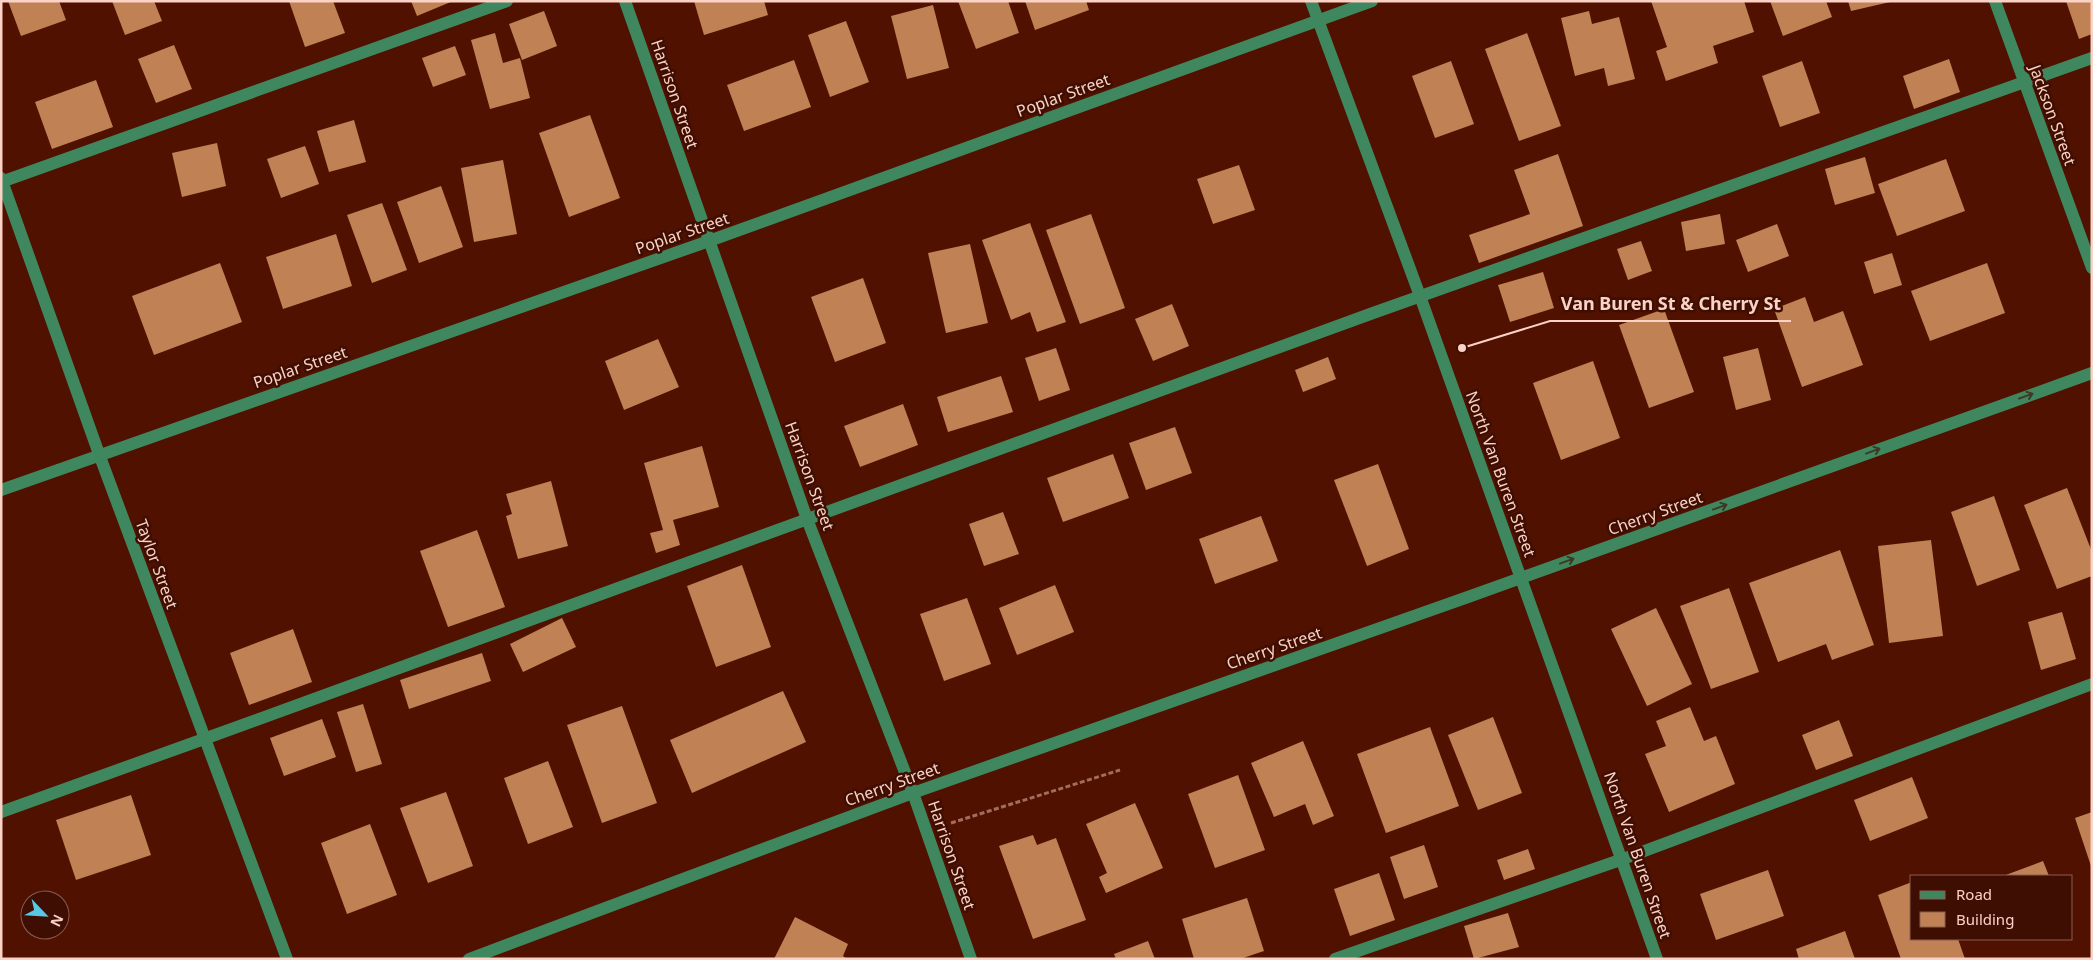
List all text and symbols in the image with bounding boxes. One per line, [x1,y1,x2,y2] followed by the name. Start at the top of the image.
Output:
[646,36,704,152] street label: Harrison Street
[2024,60,2081,169] street label: Jackson Street
[1013,68,1113,122] street label: Poplar Street
[632,207,732,259] street label: Poplar Street
[1550,288,1791,321] callout: Van Buren St & Cherry St
[1561,291,1781,315] text: Van Buren St & Cherry St
[250,341,350,393] street label: Poplar Street
[1461,388,1541,560] street label: North Van Buren Street
[2018,391,2033,400] one-way arrow
[780,419,840,534] street label: Harrison Street
[1865,446,1881,456] one-way arrow
[1605,486,1706,540] street label: Cherry Street
[1712,501,1728,511] one-way arrow
[131,516,183,612] street label: Taylor Street
[1559,556,1575,566] one-way arrow
[1224,621,1325,675] street label: Cherry Street
[842,757,943,811] street label: Cherry Street
[1599,769,1677,941] street label: North Van Buren Street
[923,797,981,913] street label: Harrison Street
[1910,875,2073,940] legend
[1956,884,1992,904] text: Road
[20,890,70,940] north arrow
[1956,909,2014,929] text: Building
[46,912,68,930] text: N

